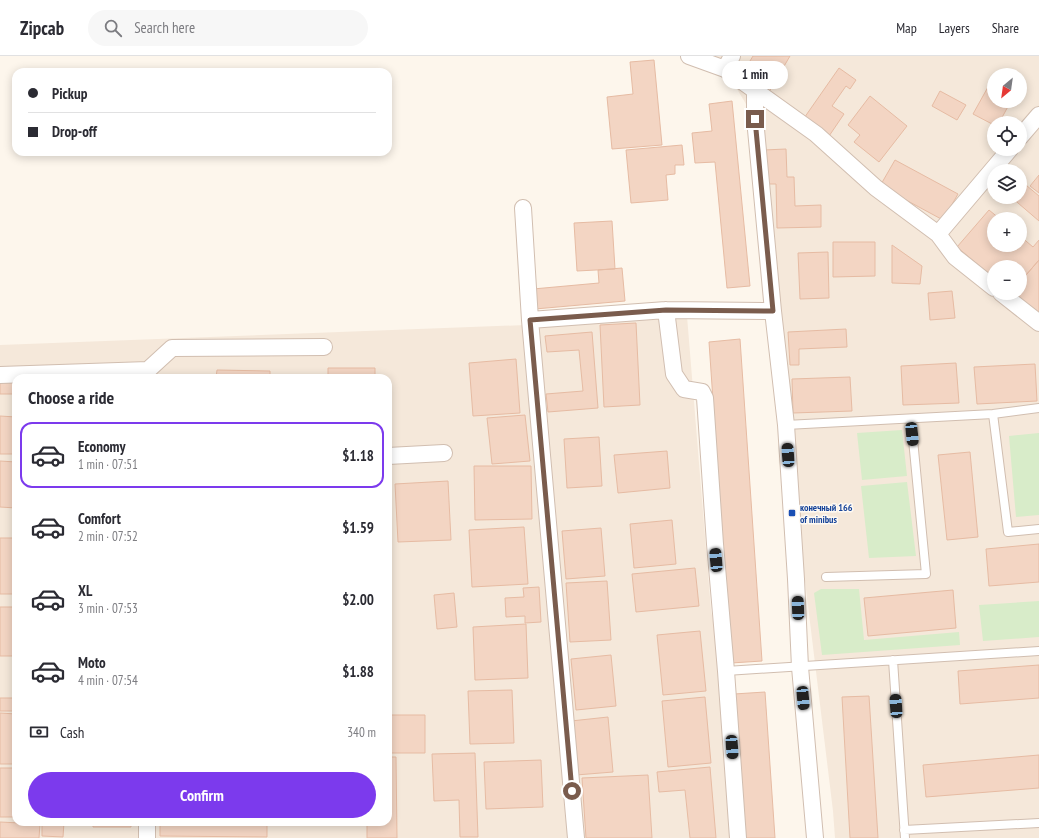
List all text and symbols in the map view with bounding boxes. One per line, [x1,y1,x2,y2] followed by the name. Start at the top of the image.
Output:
[88,10,368,46] search box
[20,16,64,40] text: Zipcab
[102,17,124,39] icon: search
[134,18,195,37] text: Search here
[896,19,917,37] text: Map
[939,19,970,37] text: Layers
[992,19,1019,37] text: Share
[722,61,788,89] callout: 1 min
[742,66,768,83] text: 1 min
[987,68,1027,108] north arrow
[987,68,1027,300] map controls
[52,84,87,103] text: Pickup
[746,110,764,128] route end
[987,116,1027,156] button: locate
[52,122,97,141] text: Drop-off
[987,164,1027,204] button: layers
[987,212,1027,252] button: +
[987,260,1027,300] button: −
[28,386,114,409] text: Choose a ride
[905,421,919,447] car
[30,437,66,473] icon: car
[78,437,126,456] text: Economy
[781,443,795,467] car
[342,446,374,465] text: $1.18
[78,456,138,473] text: 1 min · 07:51
[800,501,853,526] place label: конечный 166 of minibus
[787,508,797,518] marker: конечный 166 of minibus
[30,509,66,545] icon: car
[78,509,121,528] text: Comfort
[342,518,374,537] text: $1.59
[78,528,138,545] text: 2 min · 07:52
[709,548,723,572] car
[30,581,66,617] icon: car
[78,581,92,600] text: XL
[342,590,374,609] text: $2.00
[792,596,804,620] car
[78,600,138,617] text: 3 min · 07:53
[30,653,66,689] icon: car
[78,653,106,672] text: Moto
[342,662,374,681] text: $1.88
[78,672,138,689] text: 4 min · 07:54
[796,686,810,710] car
[889,694,903,718] car
[28,721,50,743] icon: cash
[60,723,84,742] text: Cash
[347,724,376,741] text: 340 m
[725,735,739,759] car
[28,772,376,818] button: Confirm
[563,782,581,800] route start

